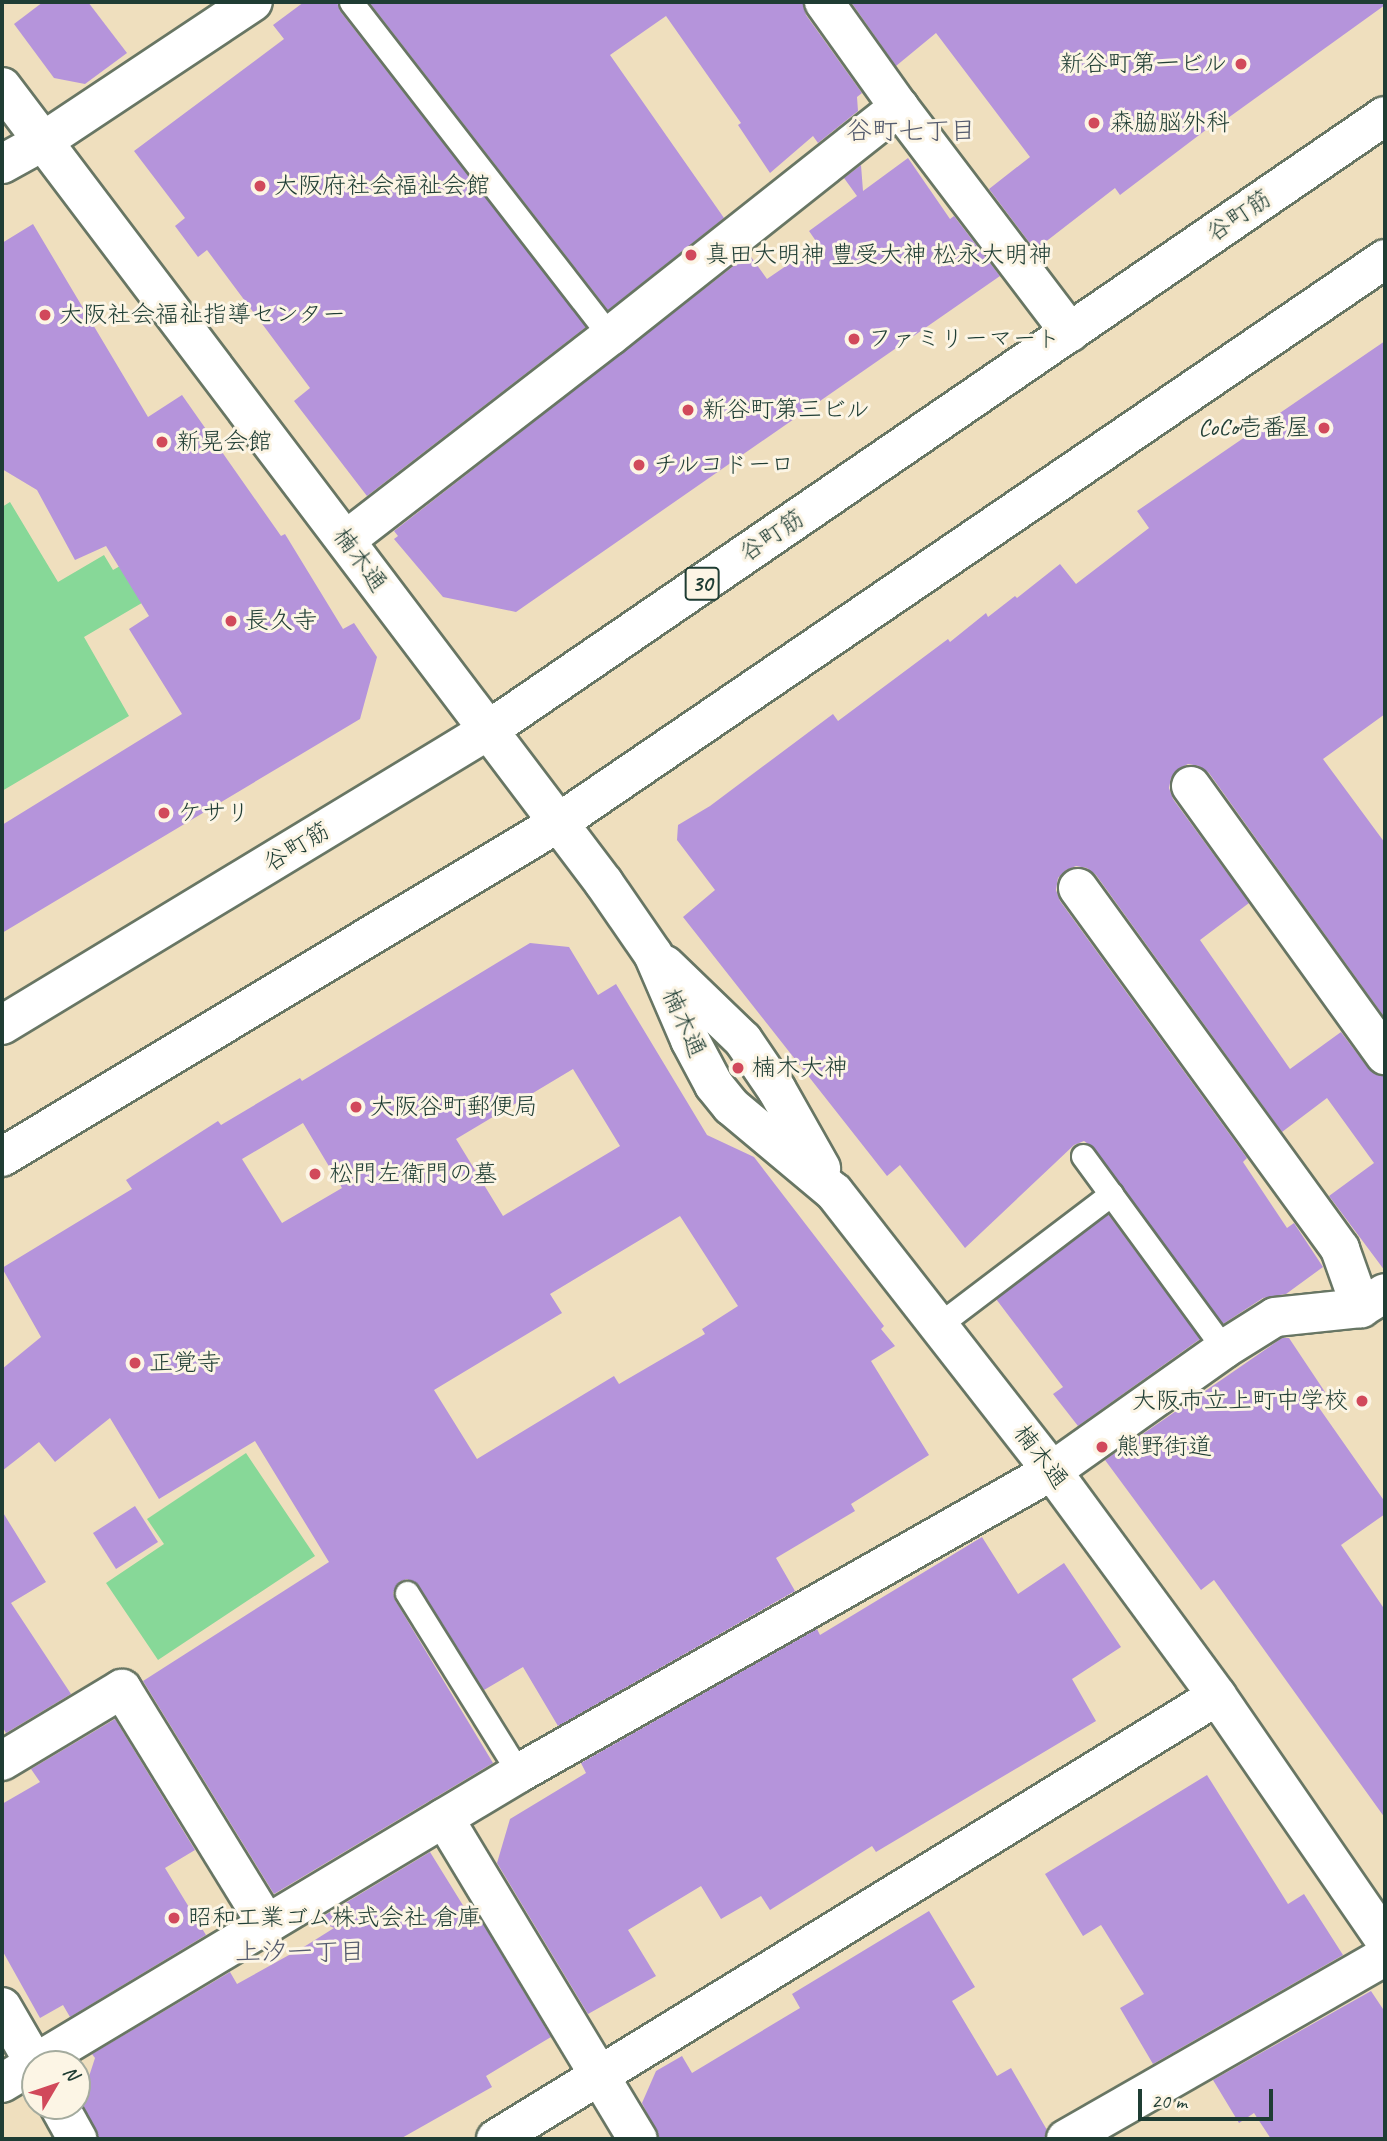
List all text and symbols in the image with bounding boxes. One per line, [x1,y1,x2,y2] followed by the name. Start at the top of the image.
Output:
[1059,50,1227,78] place label: 新谷町第一ビル
[1233,56,1249,72] marker: 新谷町第一ビル
[1110,109,1230,137] place label: 森脇脳外科
[1084,113,1104,133] marker: 森脇脳外科
[846,115,976,147] district label: 谷町七丁目
[274,172,490,200] place label: 大阪府社会福祉会館
[252,178,268,194] marker: 大阪府社会福祉会館
[1201,184,1277,248] street label: 谷町筋
[705,241,1053,269] place label: 真田大明神 豊受大神 松永大明神
[683,247,699,263] marker: 真田大明神 豊受大神 松永大明神
[59,301,347,329] place label: 大阪社会福祉指導センター
[37,307,53,323] marker: 大阪社会福祉指導センター
[868,325,1060,353] place label: ファミリーマート
[846,331,862,347] marker: ファミリーマート
[702,396,870,424] place label: 新谷町第三ビル
[680,402,696,418] marker: 新谷町第三ビル
[1198,414,1310,442] place label: CoCo壱番屋
[1316,420,1332,436] marker: CoCo壱番屋
[176,428,272,456] place label: 新晃会館
[154,434,170,450] marker: 新晃会館
[653,451,797,479] place label: チルコドーロ
[631,457,647,473] marker: チルコドーロ
[734,504,810,568] street label: 谷町筋
[327,522,393,598] street label: 楠木通
[684,564,720,604] road number: 30
[245,607,317,635] place label: 長久寺
[223,613,239,629] marker: 長久寺
[178,799,250,827] place label: ケサリ
[156,805,172,821] marker: ケサリ
[259,816,335,878] street label: 谷町筋
[656,984,712,1062] street label: 楠木通
[752,1054,848,1082] place label: 楠木大神
[730,1060,746,1076] marker: 楠木大神
[370,1093,538,1121] place label: 大阪谷町郵便局
[348,1099,364,1115] marker: 大阪谷町郵便局
[329,1160,497,1188] place label: 松門左衛門の墓
[307,1166,323,1182] marker: 松門左衛門の墓
[149,1349,221,1377] place label: 正覚寺
[127,1355,143,1371] marker: 正覚寺
[1132,1387,1348,1415] place label: 大阪市立上町中学校
[1354,1393,1370,1409] marker: 大阪市立上町中学校
[1008,1420,1074,1494] street label: 楠木通
[1116,1433,1212,1461] place label: 熊野街道
[1094,1439,1110,1455] marker: 熊野街道
[188,1904,482,1932] place label: 昭和工業ゴム株式会社 倉庫
[166,1910,182,1926] marker: 昭和工業ゴム株式会社 倉庫
[235,1936,365,1968] district label: 上汐一丁目
[21,2050,91,2120] north arrow
[58,2061,84,2085] text: N
[1142,2074,1277,2118] scale bar
[1151,2088,1187,2114] text: 20 m

